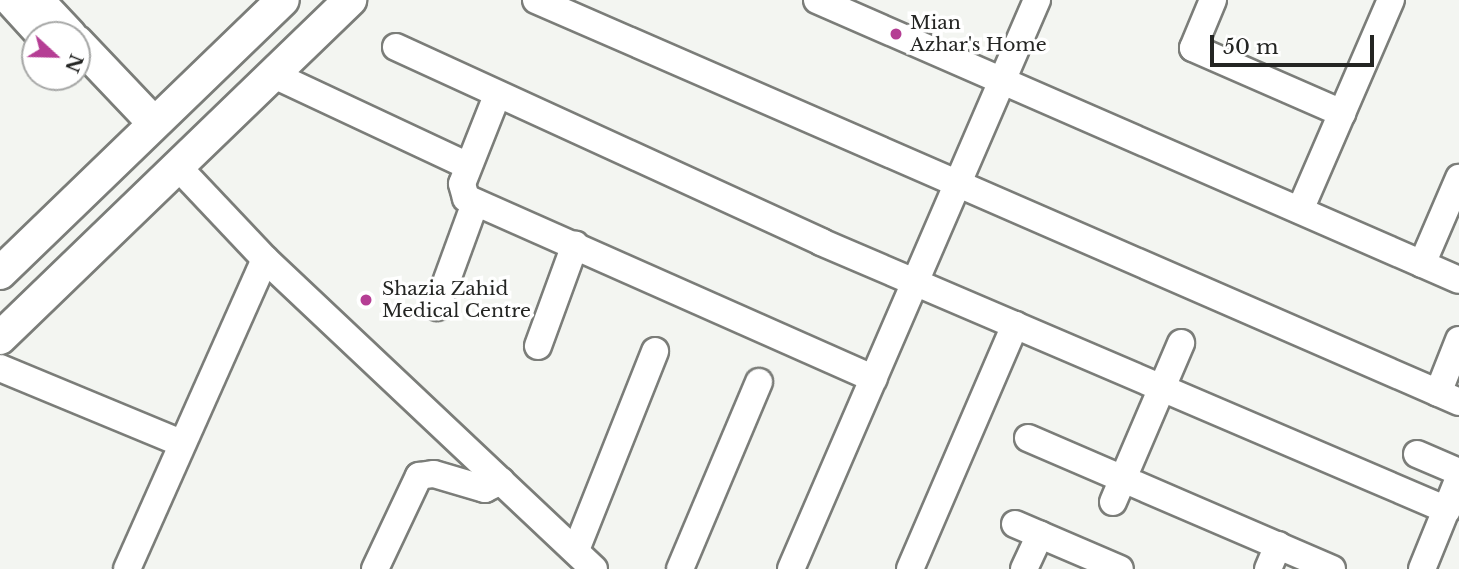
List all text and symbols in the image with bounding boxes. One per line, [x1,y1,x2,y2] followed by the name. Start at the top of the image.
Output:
[910,12,1047,56] place label: Mian Azhar's Home
[21,21,91,91] north arrow
[1214,21,1378,65] scale bar
[888,26,904,42] marker: Mian Azhar's Home
[1223,34,1278,60] text: 50 m
[60,51,88,76] text: N
[382,278,531,322] place label: Shazia Zahid Medical Centre
[356,290,376,310] marker: Shazia Zahid Medical Centre

